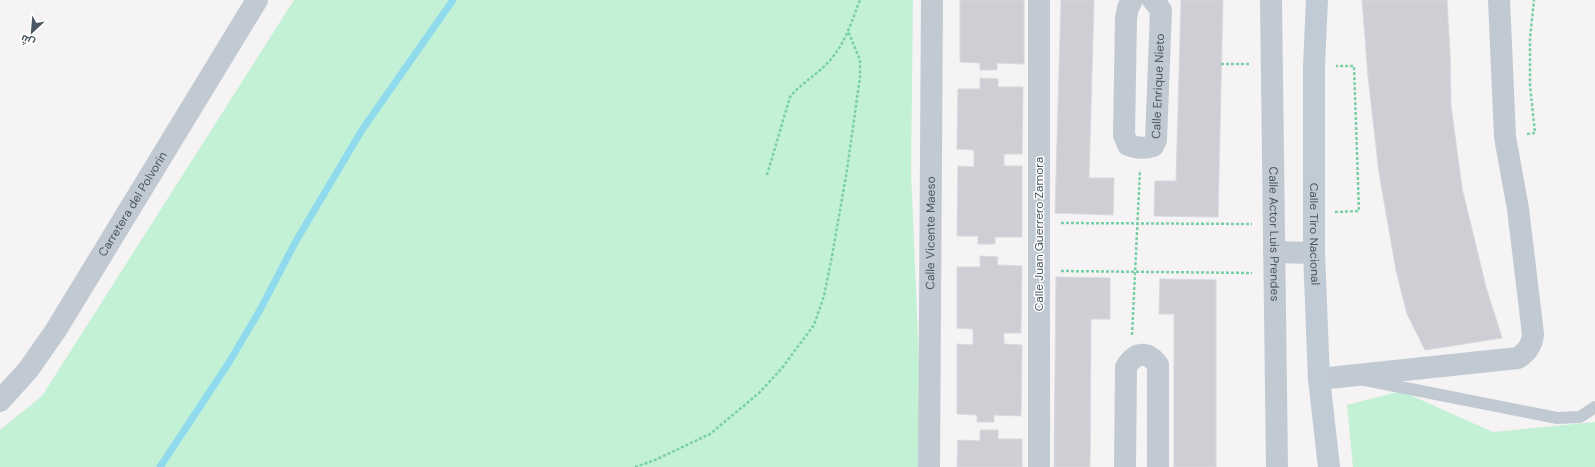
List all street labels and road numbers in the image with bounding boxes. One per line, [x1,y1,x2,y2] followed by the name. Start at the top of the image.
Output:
[1148,33,1168,139] street label: Calle Enrique Nieto
[95,149,171,260] street label: Carretera del Polvorin
[1031,157,1047,311] street label: Calle Juan Guerrero Zamora
[1265,166,1283,302] street label: Calle Actor Luis Prendes
[922,176,939,290] street label: Calle Vicente Maeso
[1306,183,1323,285] street label: Calle Tiro Nacional

